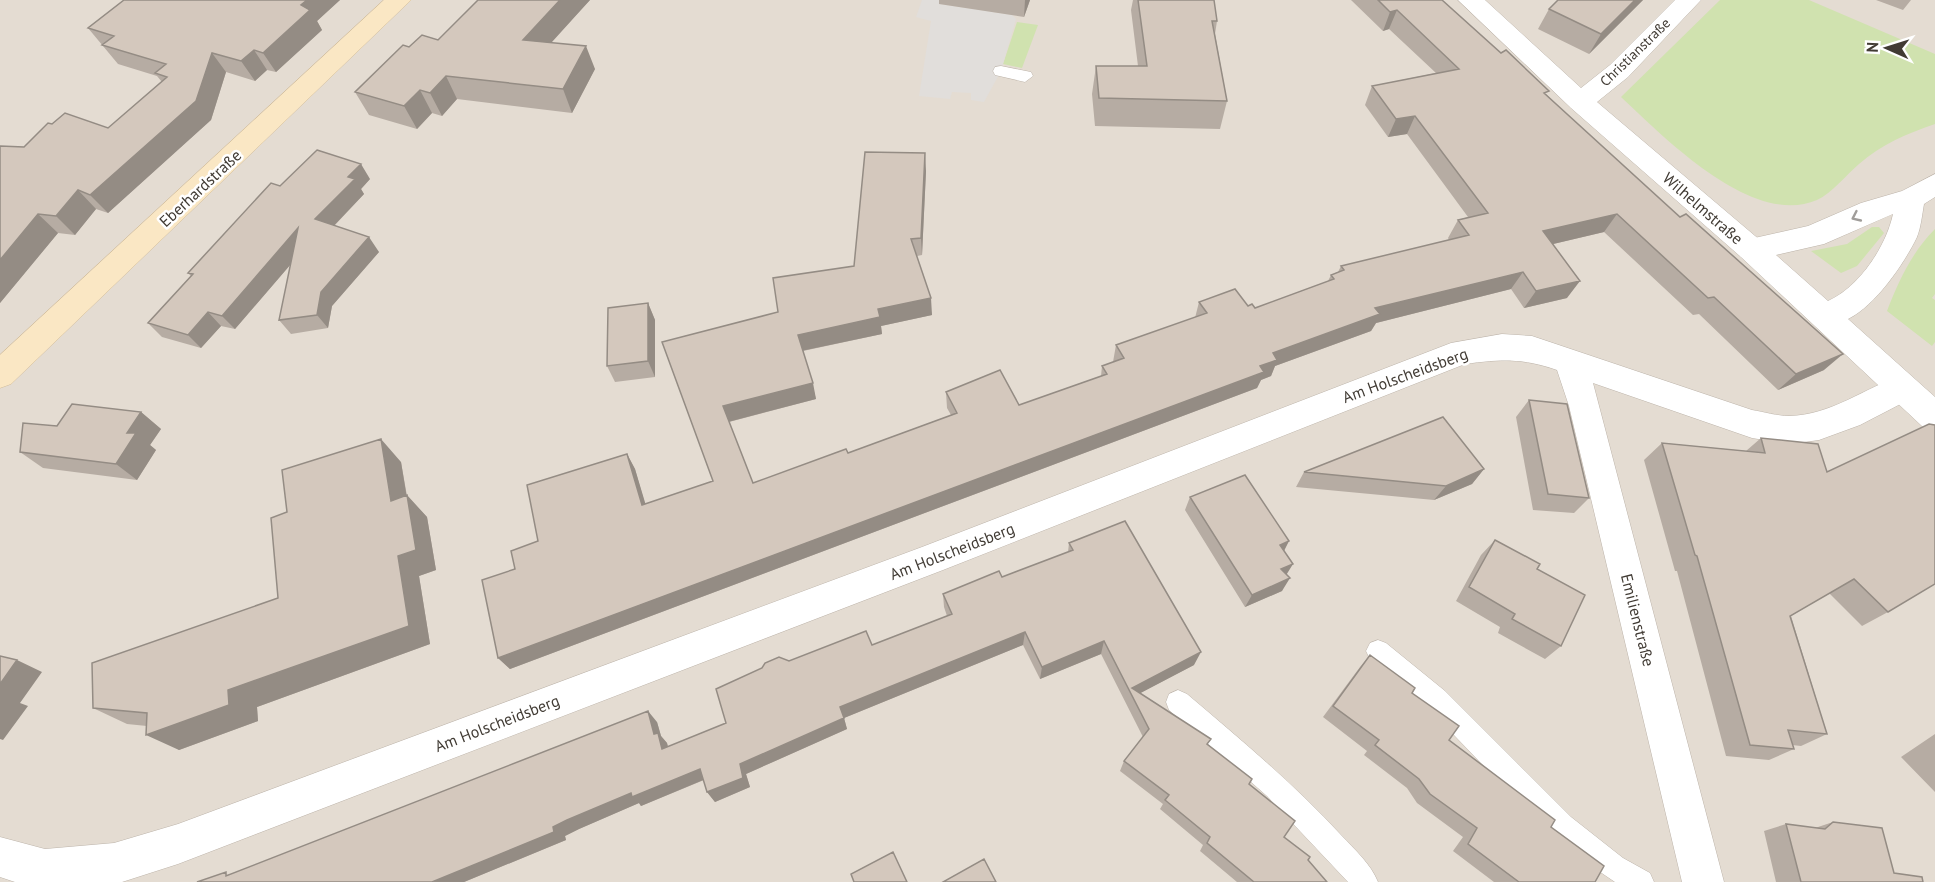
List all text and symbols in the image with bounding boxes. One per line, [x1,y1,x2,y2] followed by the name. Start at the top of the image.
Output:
[1596,14,1674,90] street label: Christianstraße
[1857,18,1917,78] north arrow
[1862,41,1882,53] text: N
[155,145,245,231] street label: Eberhardstraße
[1659,168,1747,248] street label: Wilhelmstraße
[1851,210,1862,222] one-way arrow
[1340,343,1470,407] street label: Am Holscheidsberg
[887,518,1017,584] street label: Am Holscheidsberg
[1617,572,1659,668] street label: Emilienstraße
[432,690,562,756] street label: Am Holscheidsberg

